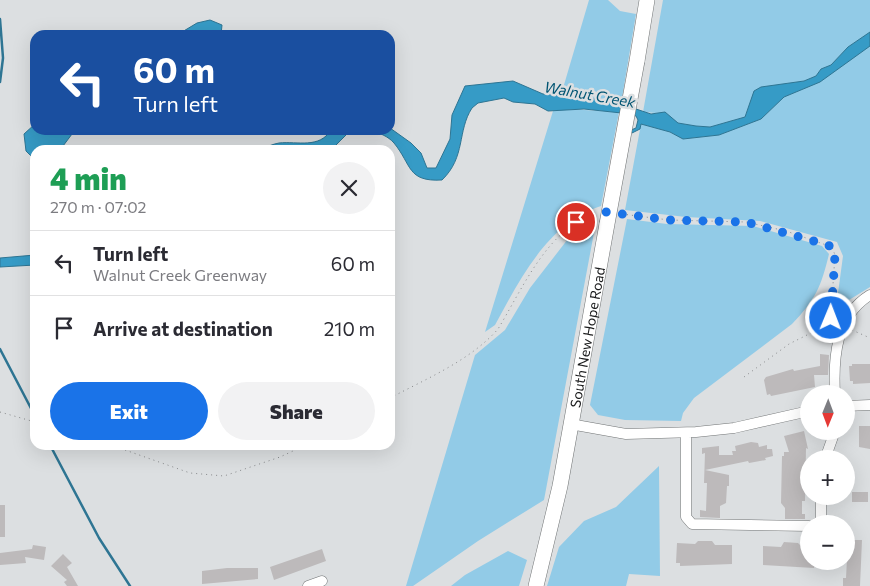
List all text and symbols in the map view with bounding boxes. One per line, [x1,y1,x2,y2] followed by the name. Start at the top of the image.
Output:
[133,47,215,90] text: 60 m
[50,50,115,115] icon: left
[543,77,638,111] water label: Walnut Creek
[133,90,218,117] text: Turn left
[50,159,127,196] text: 4 min
[323,162,375,214] button: close
[50,197,146,216] text: 270 m · 07:02
[555,201,597,243] pin
[562,208,590,236] icon: arrive
[93,242,168,265] text: Turn left
[50,249,78,277] icon: left
[331,252,375,275] text: 60 m
[93,265,267,284] text: Walnut Creek Greenway
[566,266,608,409] street label: South New Hope Road
[804,291,856,343] position arrow
[50,314,78,342] icon: arrive
[93,317,273,340] text: Arrive at destination
[324,317,375,340] text: 210 m
[50,382,208,440] button: Exit
[218,382,375,440] button: Share
[800,385,855,440] north arrow
[800,385,855,570] map controls
[800,450,855,505] button: +
[800,515,855,570] button: −

